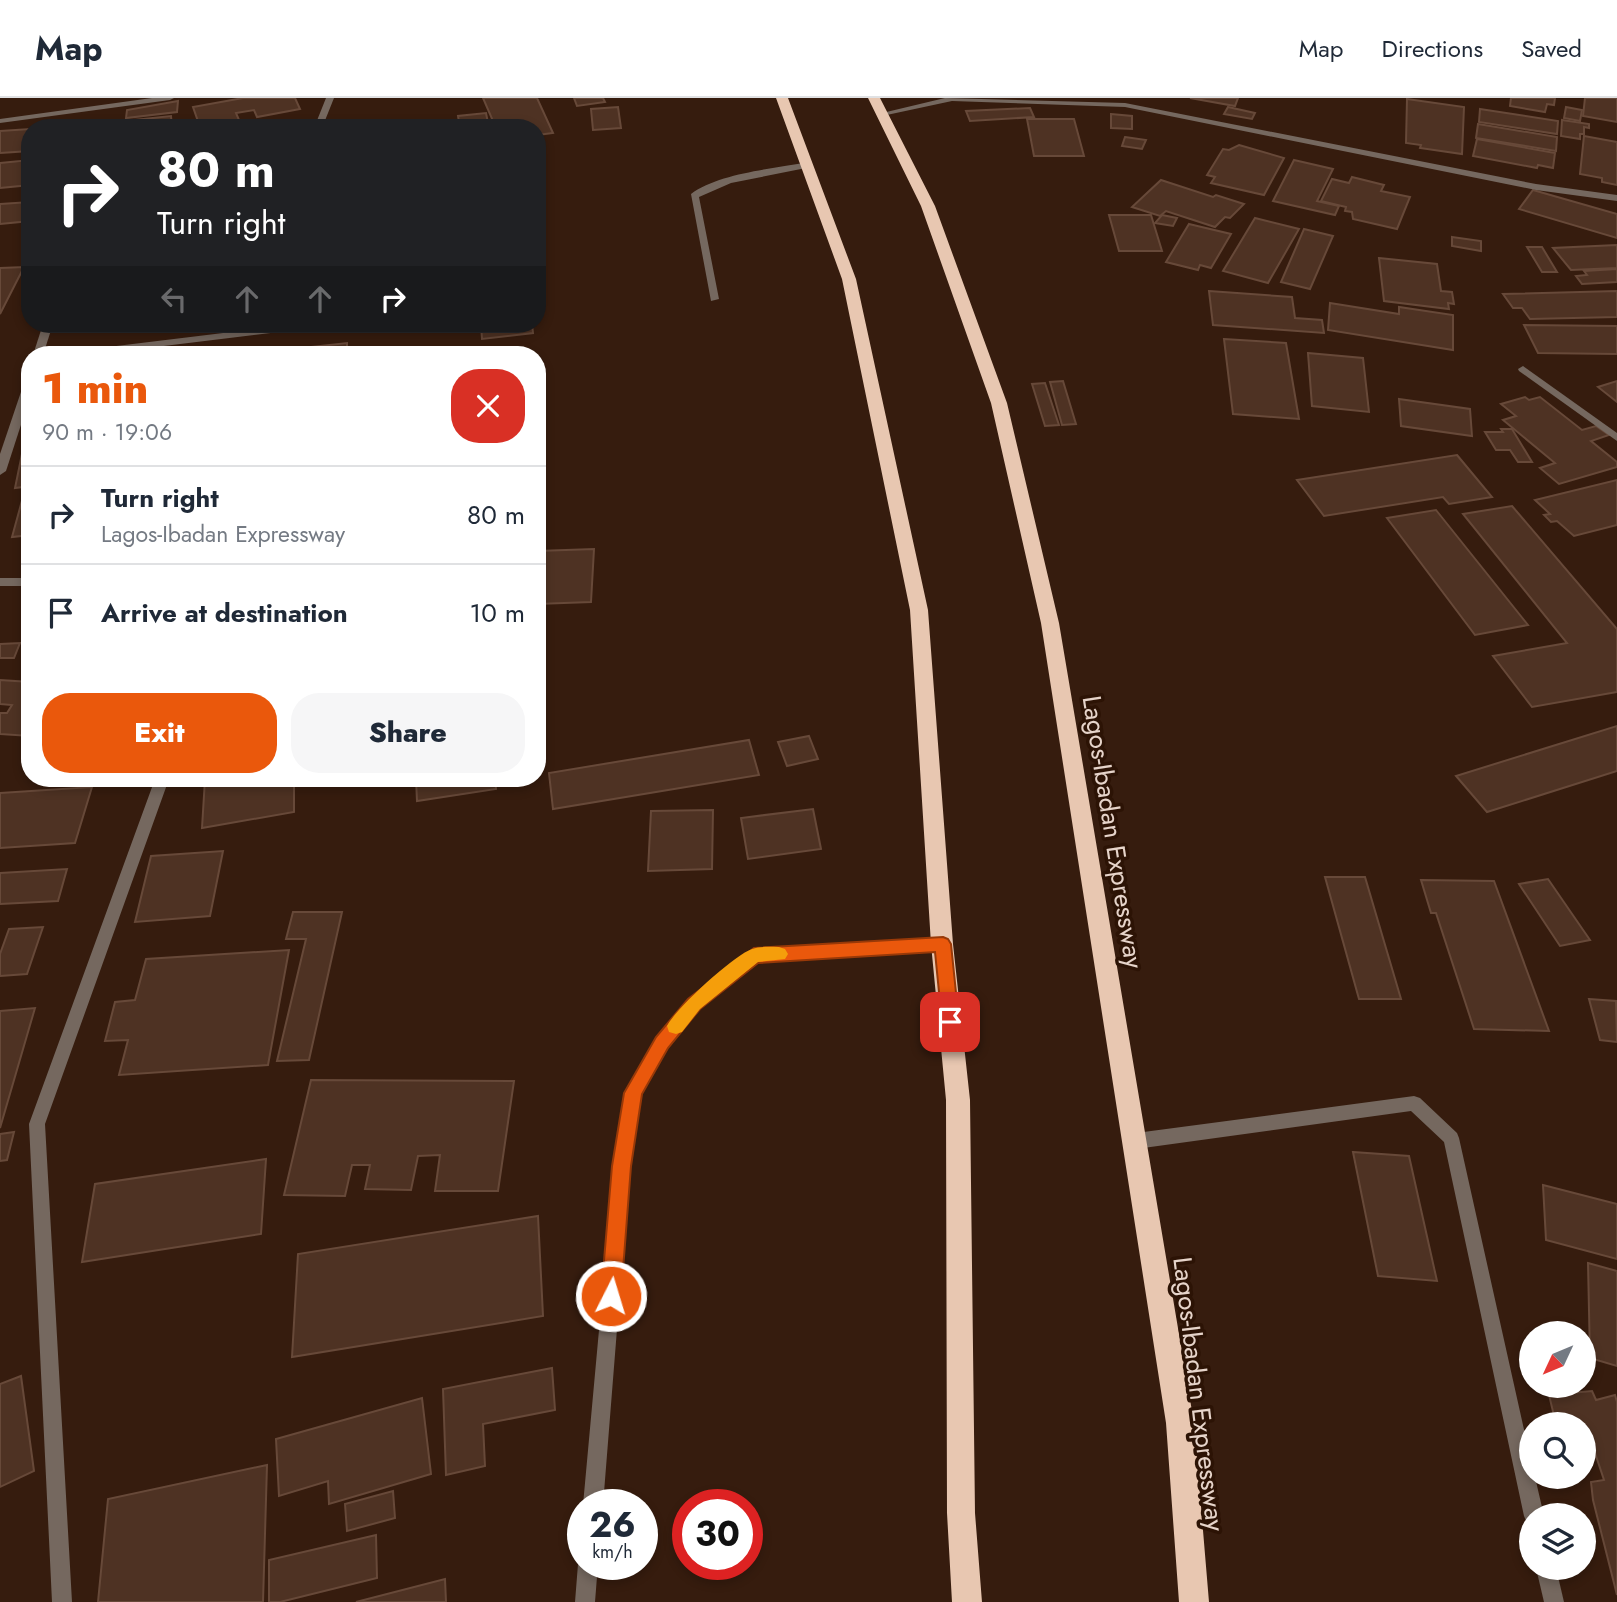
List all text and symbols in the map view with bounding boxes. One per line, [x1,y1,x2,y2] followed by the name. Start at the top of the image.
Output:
[35,25,103,72] text: Map
[1299,31,1344,66] text: Map
[1382,31,1483,66] text: Directions
[1521,31,1582,66] text: Saved
[157,135,275,205] text: 80 m
[42,147,133,238] icon: right
[157,200,286,246] text: Turn right
[155,280,193,318] icon: left
[228,280,266,318] icon: ahead
[301,280,339,318] icon: ahead
[374,280,412,318] icon: right
[42,358,148,419] text: 1 min
[451,369,525,443] button: close
[42,415,172,449] text: 90 m · 19:06
[101,479,219,517] text: Turn right
[42,496,80,534] icon: right
[467,496,525,534] text: 80 m
[101,517,345,551] text: Lagos-Ibadan Expressway
[42,594,80,632] icon: arrive
[101,594,348,632] text: Arrive at destination
[470,594,525,632] text: 10 m
[42,693,277,773] button: Exit
[291,693,525,773] button: Share
[1073,693,1153,972] street label: Lagos-Ibadan Expressway
[920,992,980,1052] pin
[931,1003,969,1041] icon: arrive
[1163,1255,1235,1534] street label: Lagos-Ibadan Expressway
[574,1259,648,1333] position arrow
[1519,1321,1596,1398] north arrow
[1519,1321,1596,1580] map controls
[1519,1412,1596,1489] button: search
[672,1489,763,1580] speed limit sign: 30
[589,1500,636,1550] text: 26
[1519,1503,1596,1580] button: layers
[592,1539,633,1565] text: km/h

